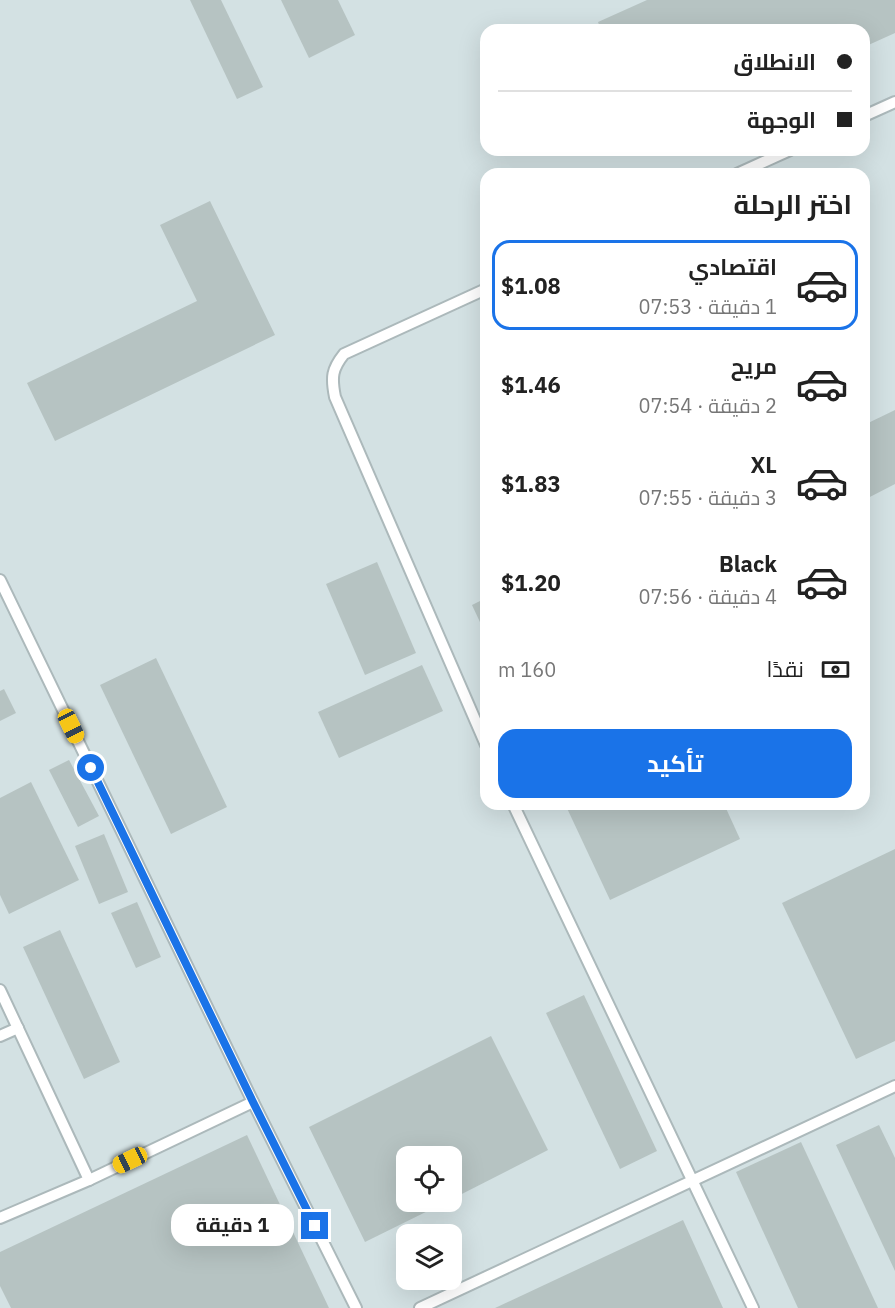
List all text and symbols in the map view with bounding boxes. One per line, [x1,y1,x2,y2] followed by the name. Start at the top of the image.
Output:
[733,47,816,76] text: الانطلاق
[747,105,816,134] text: الوجهة
[733,186,852,221] text: اختر الرحلة
[688,252,777,281] text: اقتصادي
[795,258,849,312] icon: car
[501,271,561,300] text: $1.08
[638,293,777,320] text: 1 دقيقة · 07:53
[731,351,777,380] text: مريح
[795,357,849,411] icon: car
[501,370,561,399] text: $1.46
[638,392,777,419] text: 2 دقيقة · 07:54
[751,450,777,479] text: XL
[795,456,849,510] icon: car
[501,469,561,498] text: $1.83
[638,484,777,511] text: 3 دقيقة · 07:55
[719,549,777,578] text: Black
[795,555,849,609] icon: car
[501,568,561,597] text: $1.20
[638,583,777,610] text: 4 دقيقة · 07:56
[819,653,852,686] icon: cash
[766,654,804,683] text: نقدًا
[498,656,556,683] text: 160 m
[55,706,87,746] car
[498,729,852,798] button: تأكيد
[77,754,104,781] route start
[110,1144,150,1176] car
[396,1146,462,1290] map controls
[396,1146,462,1212] button: locate
[171,1205,294,1247] callout: 1 دقيقة
[196,1211,269,1238] text: 1 دقيقة
[301,1212,328,1239] route end
[396,1224,462,1290] button: layers

